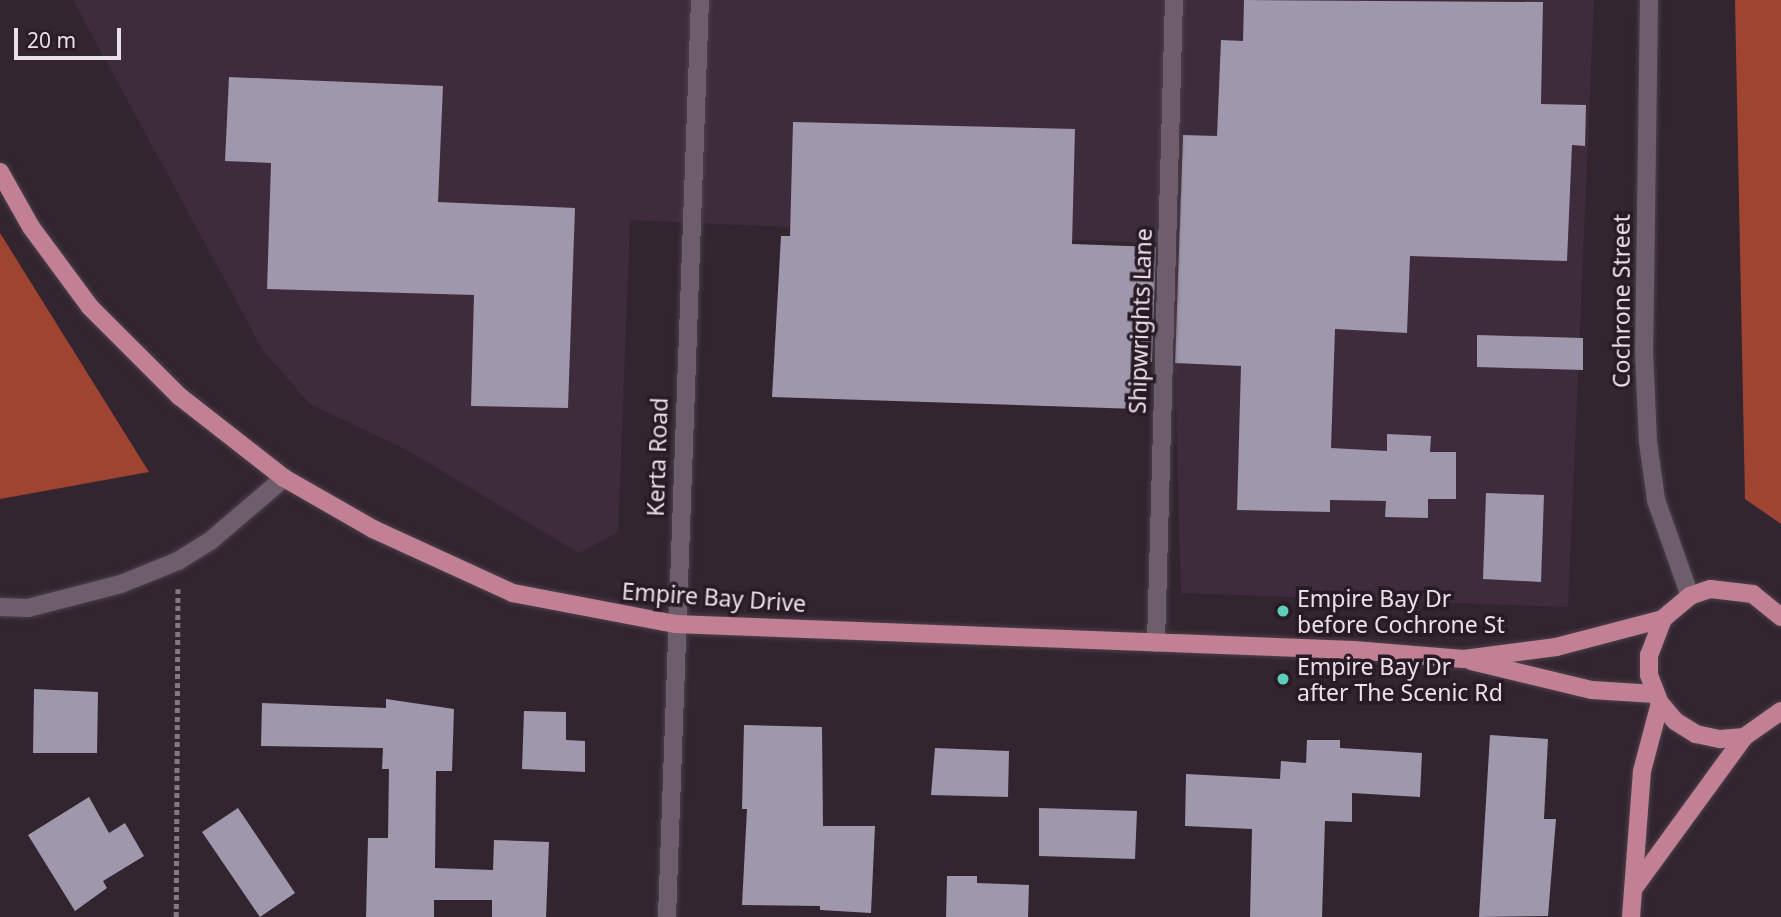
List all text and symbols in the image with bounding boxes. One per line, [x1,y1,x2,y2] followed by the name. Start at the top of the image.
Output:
[18,14,124,58] scale bar
[27,26,76,54] text: 20 m
[1607,214,1635,388] street label: Cochrone Street
[1123,228,1157,414] street label: Shipwrights Lane
[641,397,673,517] street label: Kerta Road
[621,577,807,617] street label: Empire Bay Drive
[1297,584,1505,638] place label: Empire Bay Dr before Cochrone St
[1275,603,1291,619] marker: Empire Bay Dr before Cochrone St
[1297,652,1503,706] place label: Empire Bay Dr after The Scenic Rd
[1275,671,1291,687] marker: Empire Bay Dr after The Scenic Rd

